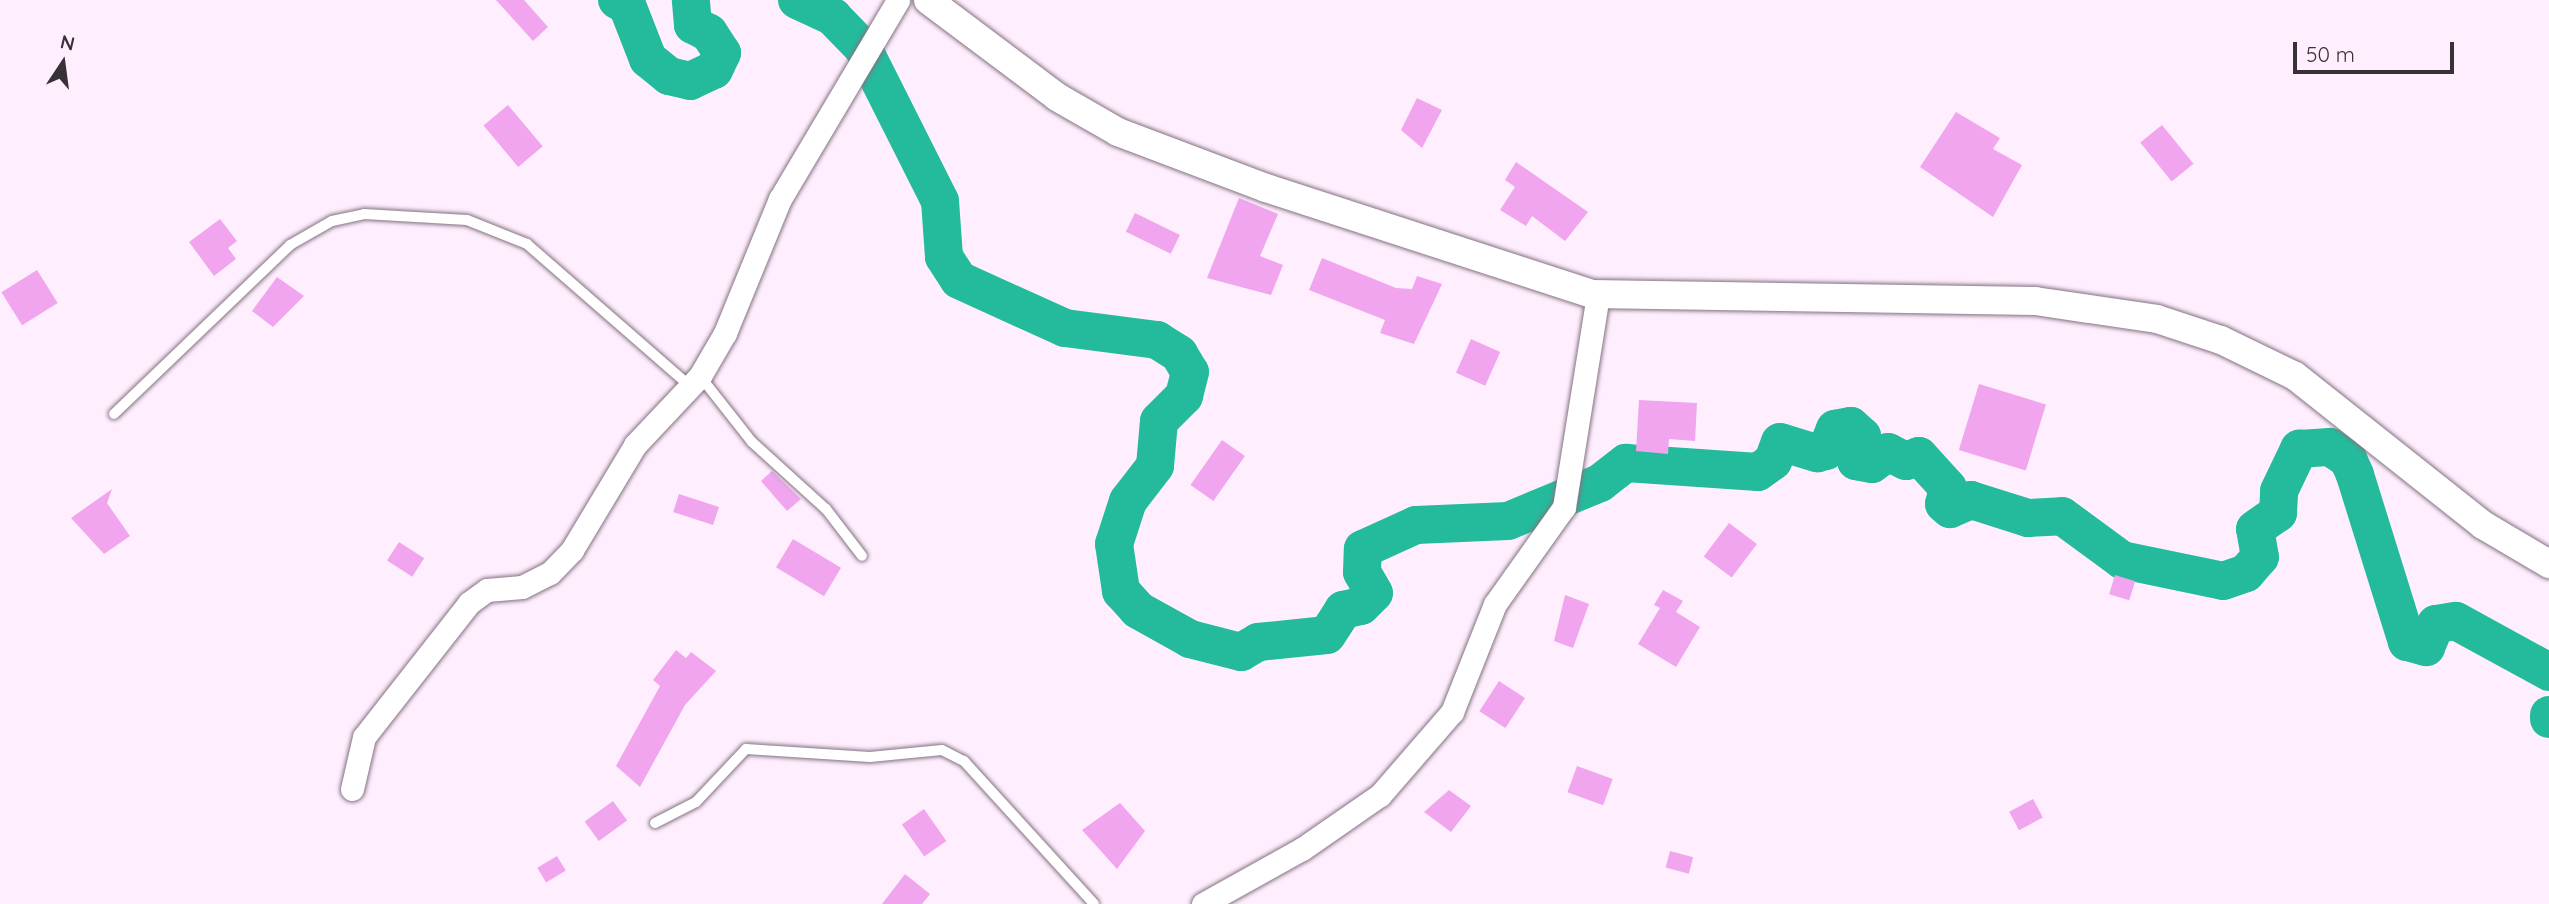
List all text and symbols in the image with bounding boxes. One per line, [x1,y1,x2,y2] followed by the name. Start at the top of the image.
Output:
[28,28,98,98] north arrow
[2297,28,2458,72] scale bar
[58,29,77,56] text: N
[2306,41,2355,67] text: 50 m

